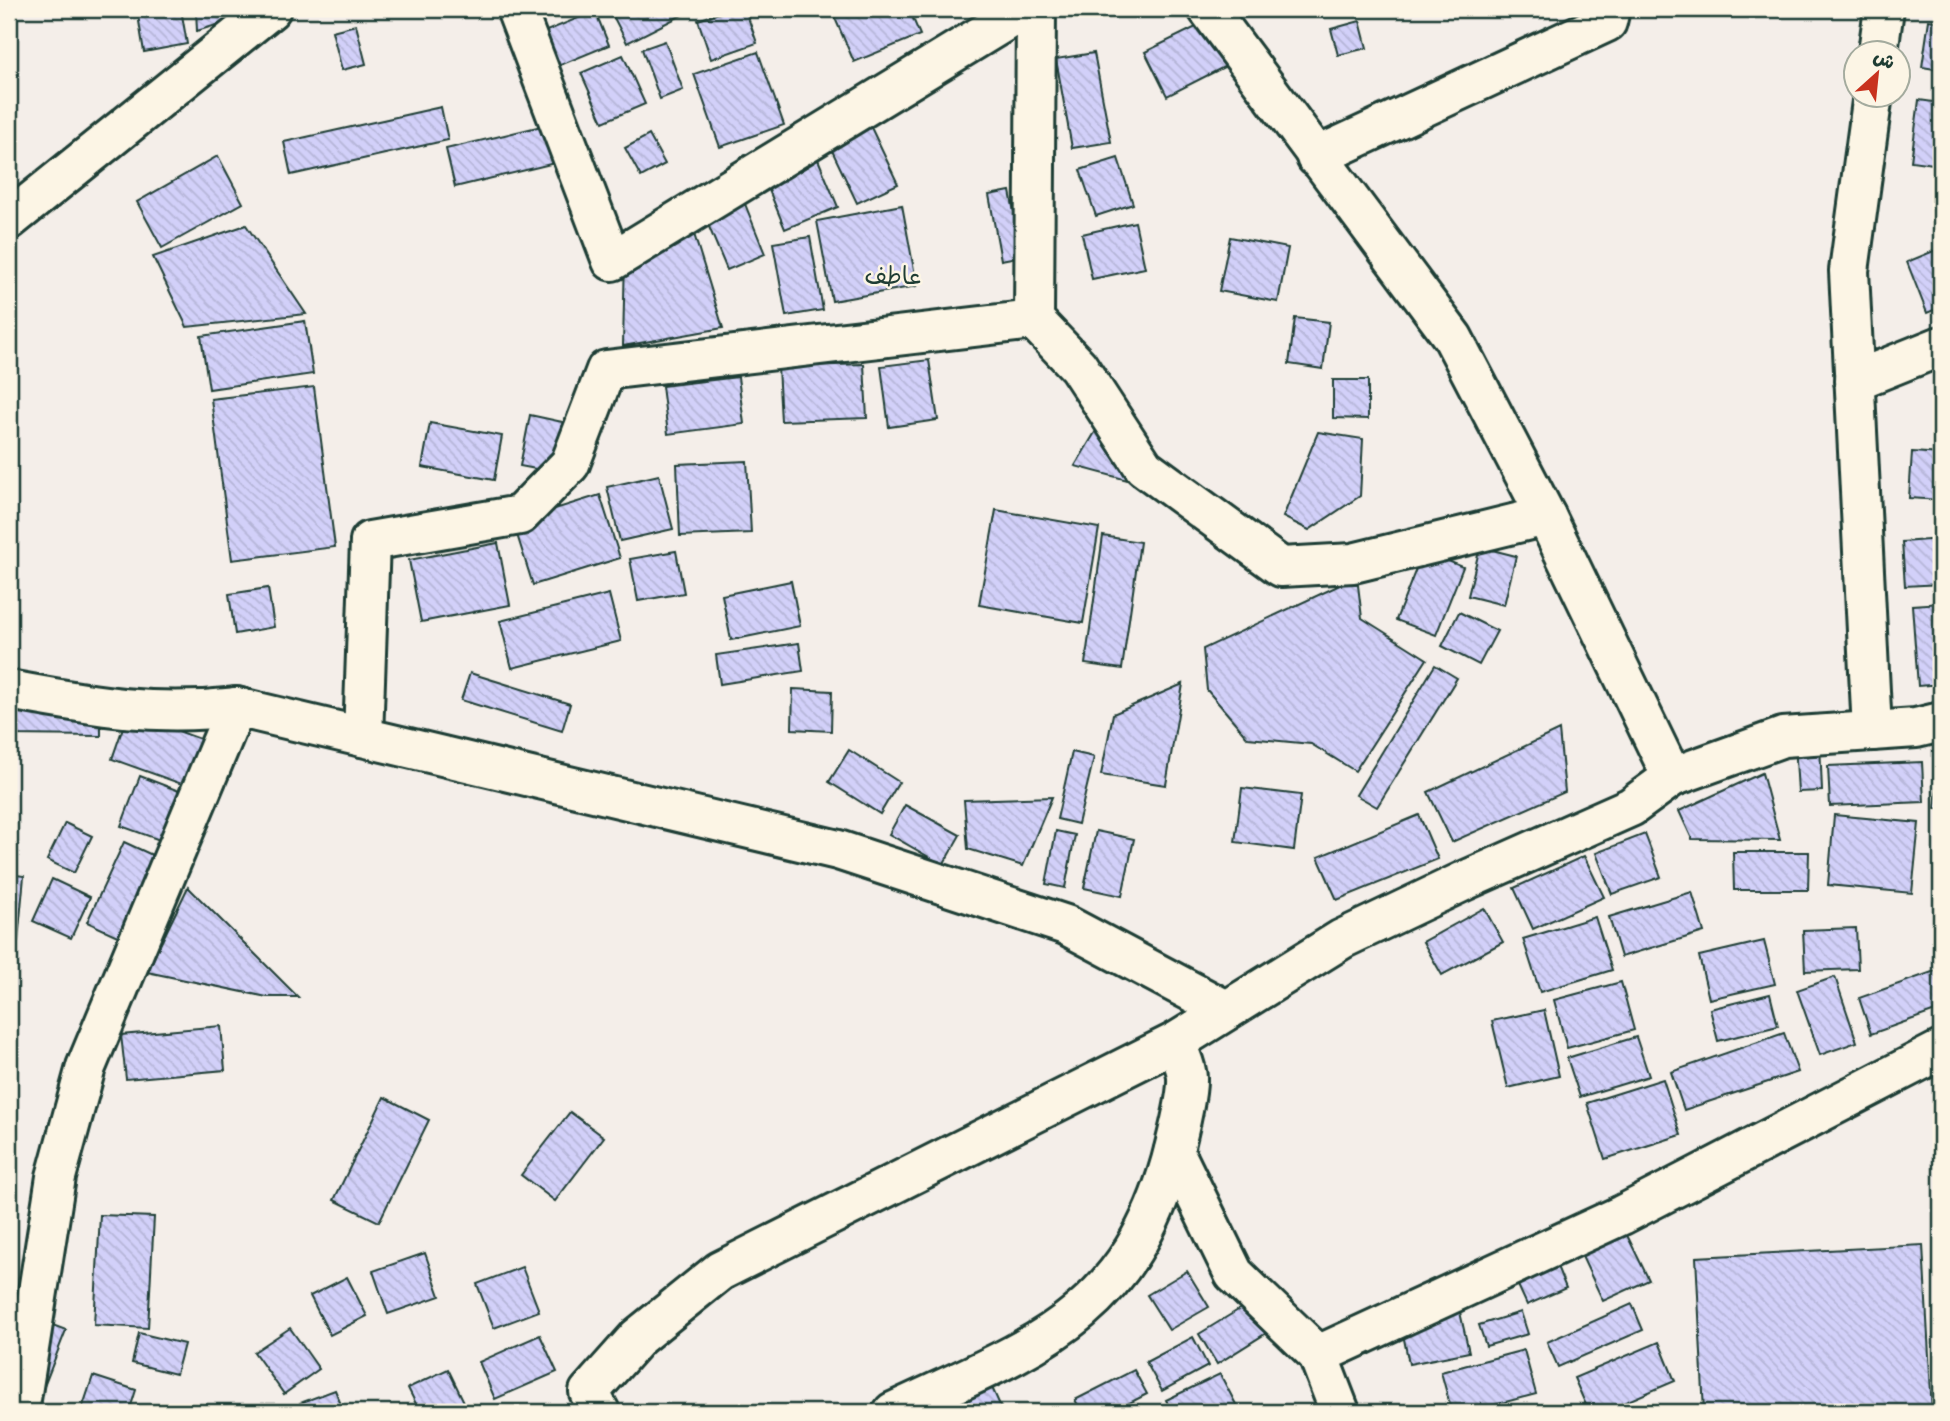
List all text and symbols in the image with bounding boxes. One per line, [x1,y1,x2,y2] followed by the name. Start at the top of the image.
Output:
[1842,38,1912,108] north arrow
[1869,47,1898,77] text: ش
[865,265,921,294] district label: عاطف

